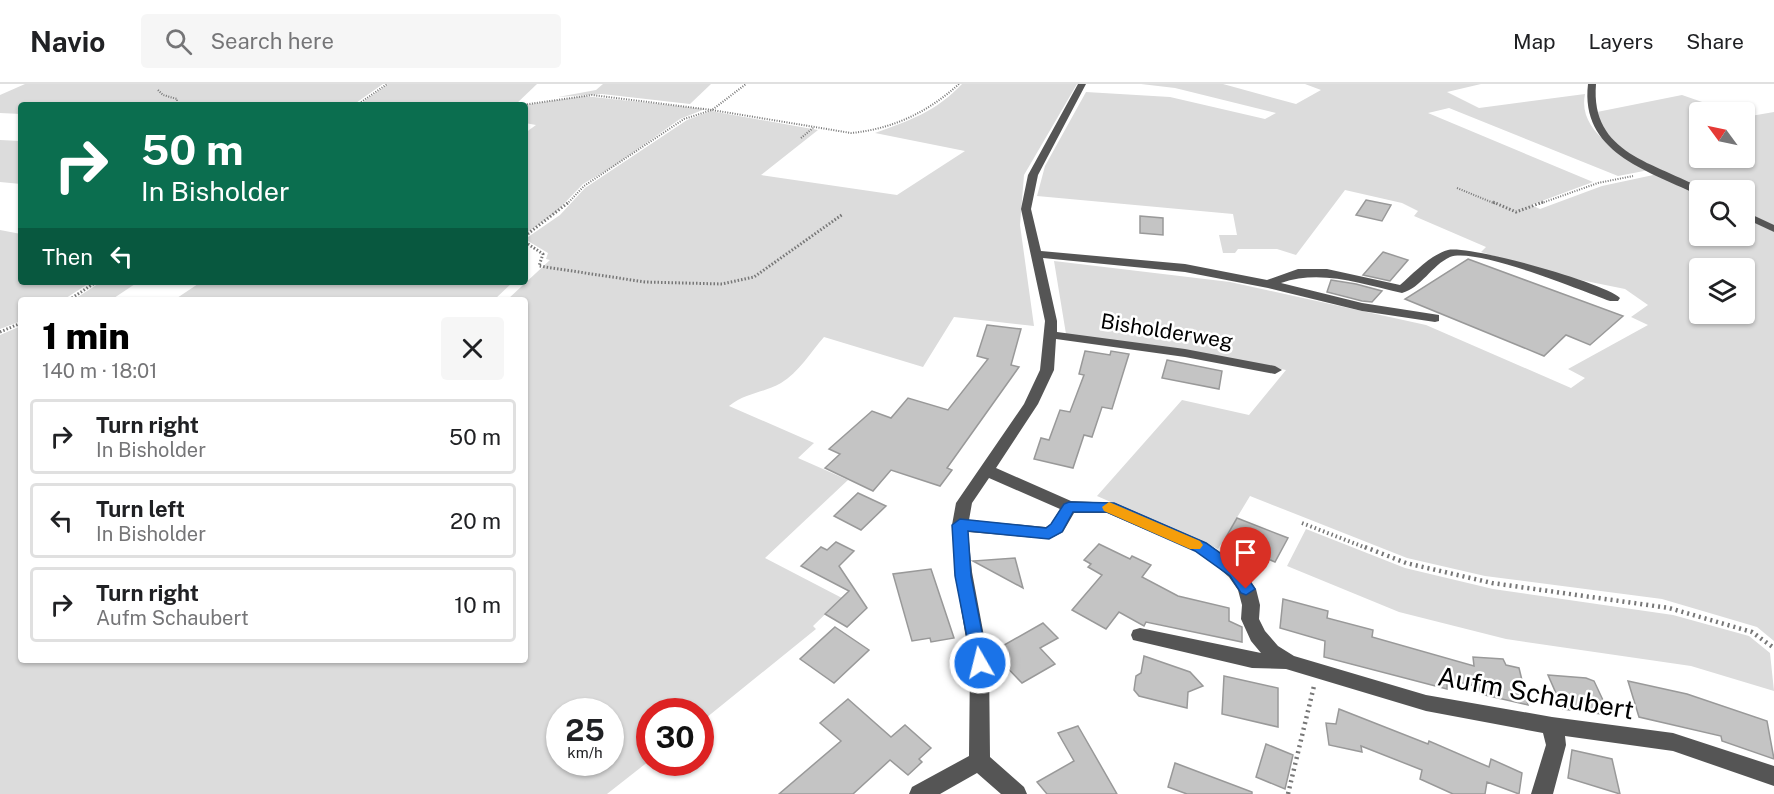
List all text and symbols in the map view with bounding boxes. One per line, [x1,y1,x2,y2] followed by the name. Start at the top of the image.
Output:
[141,14,561,68] search box
[30,25,105,58] text: Navio
[162,25,195,58] icon: search
[210,28,334,54] text: Search here
[1513,29,1556,54] text: Map
[1589,29,1653,54] text: Layers
[1686,29,1744,54] text: Share
[1689,102,1755,168] north arrow
[1689,102,1755,324] map controls
[141,125,244,174] text: 50 m
[42,126,120,204] icon: right
[141,175,290,207] text: In Bisholder
[1689,180,1755,246] button: search
[105,240,138,273] icon: left
[42,244,93,270] text: Then
[1689,258,1755,324] button: layers
[1099,308,1235,354] street label: Bisholderweg
[42,315,130,357] text: 1 min
[441,317,504,380] button: close
[42,359,157,383] text: 140 m · 18:01
[96,412,199,438] text: Turn right
[45,420,78,453] icon: right
[449,424,501,450] text: 50 m
[96,438,206,462] text: In Bisholder
[96,496,185,522] text: Turn left
[45,504,78,537] icon: left
[450,508,501,534] text: 20 m
[96,522,206,546] text: In Bisholder
[1220,527,1271,589] pin
[1229,536,1262,569] icon: arrive
[96,580,199,606] text: Turn right
[45,588,78,621] icon: right
[454,592,501,618] text: 10 m
[96,606,249,630] text: Aufm Schaubert
[948,631,1012,695] position arrow
[1436,660,1636,726] street label: Aufm Schaubert
[636,698,714,776] speed limit sign: 30
[565,712,605,748] text: 25
[567,744,603,761] text: km/h

